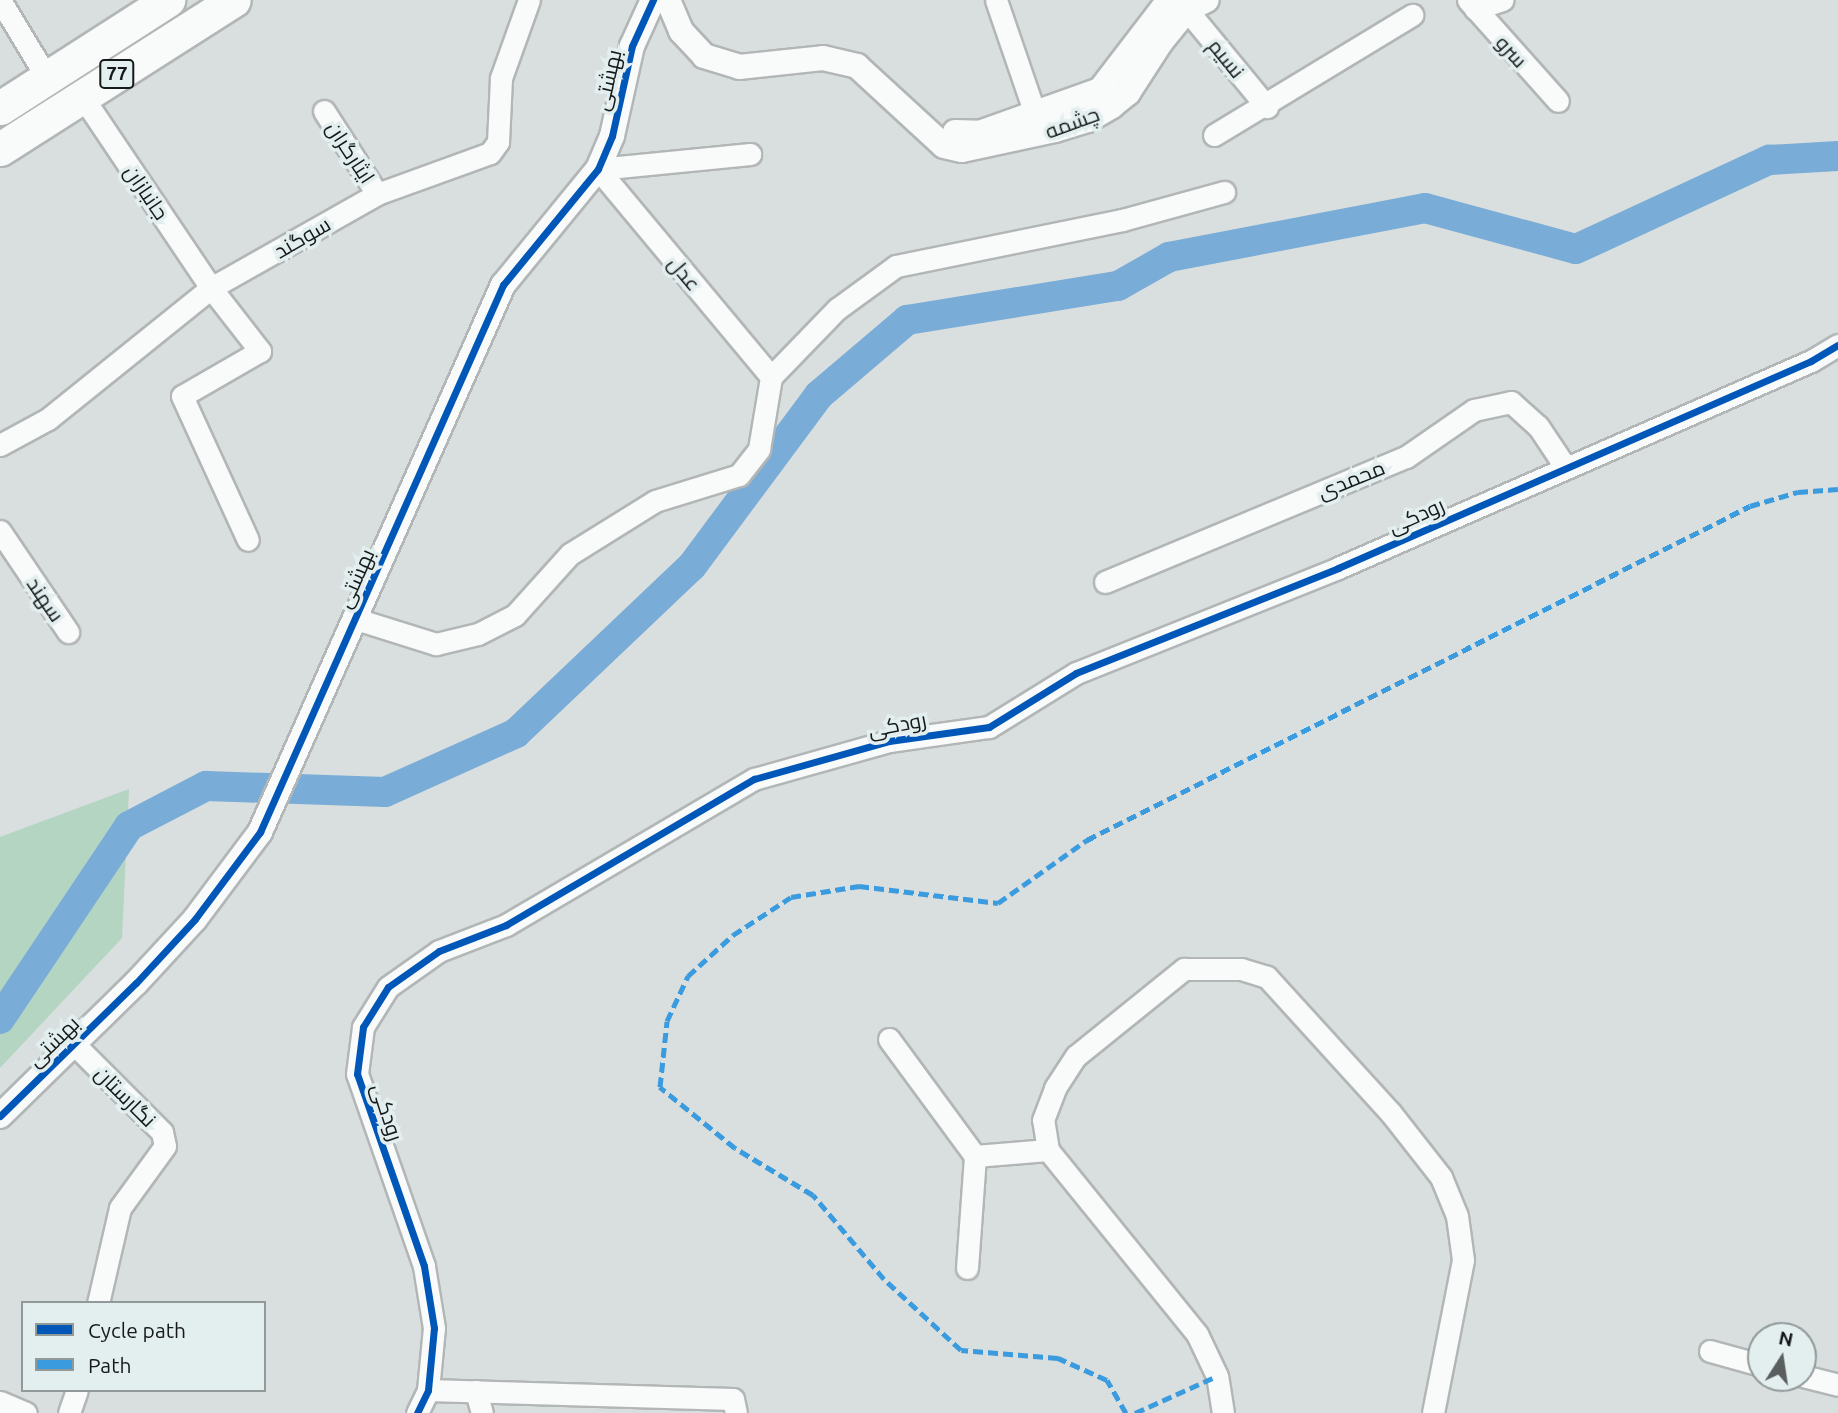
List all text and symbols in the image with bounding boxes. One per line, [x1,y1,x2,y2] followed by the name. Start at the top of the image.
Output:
[1491,30,1533,72] street label: سرو
[1203,33,1251,83] street label: نسیم
[588,47,626,113] street label: بهشتی
[98,58,136,90] road number: 77
[1041,101,1103,143] street label: چشمه
[322,116,380,188] street label: ایثارگران
[120,160,174,224] street label: جانبازان
[269,211,335,263] street label: سوگند
[663,250,707,296] street label: عدل
[1314,454,1388,504] street label: محمدی
[1384,492,1448,538] street label: رودکی
[331,544,379,612] street label: بهشتی
[22,572,70,626] street label: سهند
[866,706,928,742] street label: رودکی
[22,1010,84,1072] street label: بهشتی
[90,1060,162,1132] street label: نگارستان
[367,1080,409,1144] street label: رودکی
[21,1301,266,1392] legend
[88,1318,186,1342] text: Cycle path
[1747,1322,1817,1392] north arrow
[1777,1326,1795,1351] text: N
[88,1353,131,1377] text: Path

